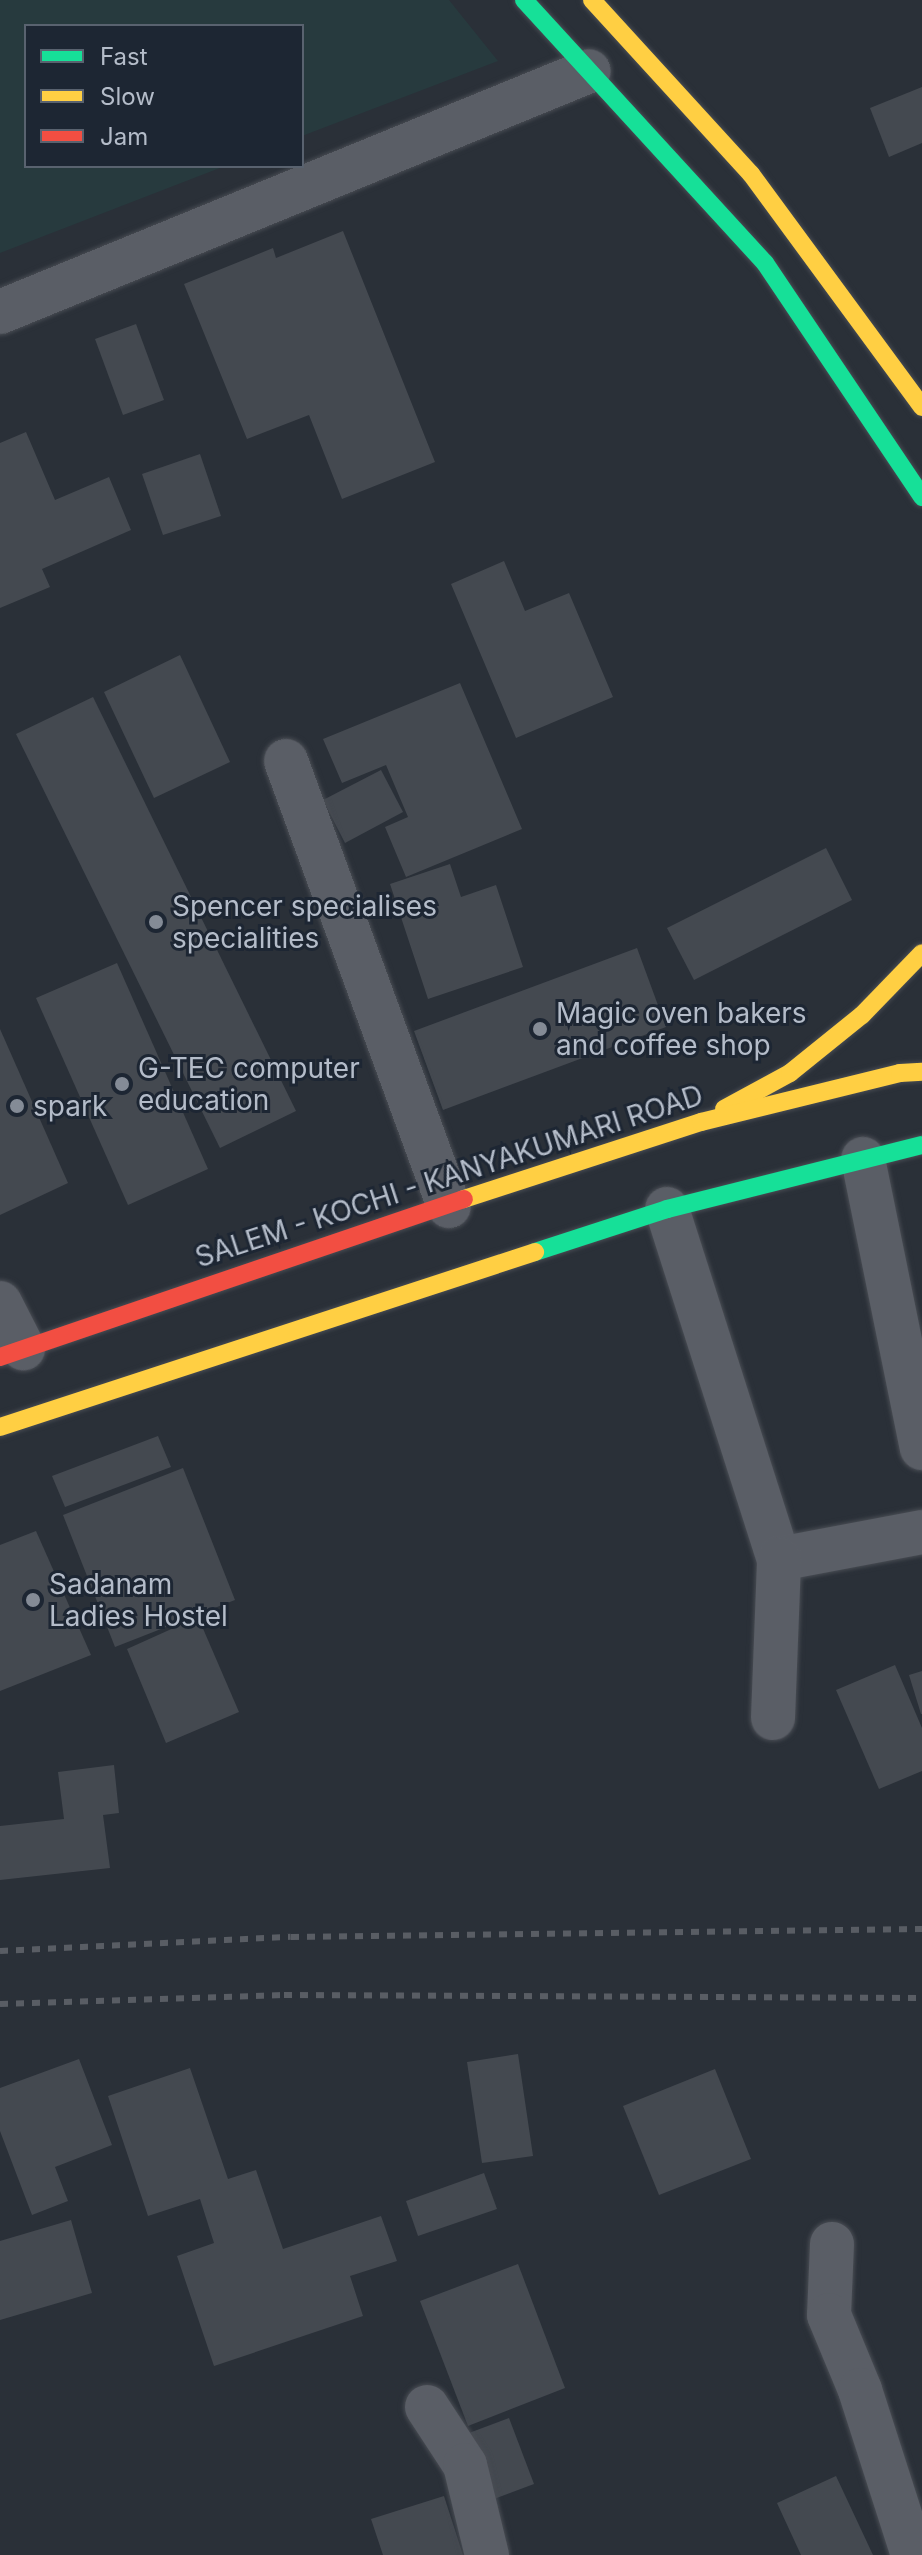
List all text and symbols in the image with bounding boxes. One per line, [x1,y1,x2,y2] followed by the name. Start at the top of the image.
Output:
[24,24,304,168] legend
[100,42,148,71] text: Fast
[100,82,155,111] text: Slow
[100,122,148,151] text: Jam
[172,889,437,955] place label: Spencer specialises specialities
[147,913,165,931] marker: Spencer specialises specialities
[556,996,807,1062] place label: Magic oven bakers and coffee shop
[531,1020,549,1038] marker: Magic oven bakers and coffee shop
[138,1051,360,1117] place label: G-TEC computer education
[113,1075,131,1093] marker: G-TEC computer education
[191,1078,707,1274] street label: SALEM - KOCHI - KANYAKUMARI ROAD
[33,1089,107,1123] place label: spark
[8,1097,26,1115] marker: spark
[49,1567,228,1633] place label: Sadanam Ladies Hostel
[24,1591,42,1609] marker: Sadanam Ladies Hostel

